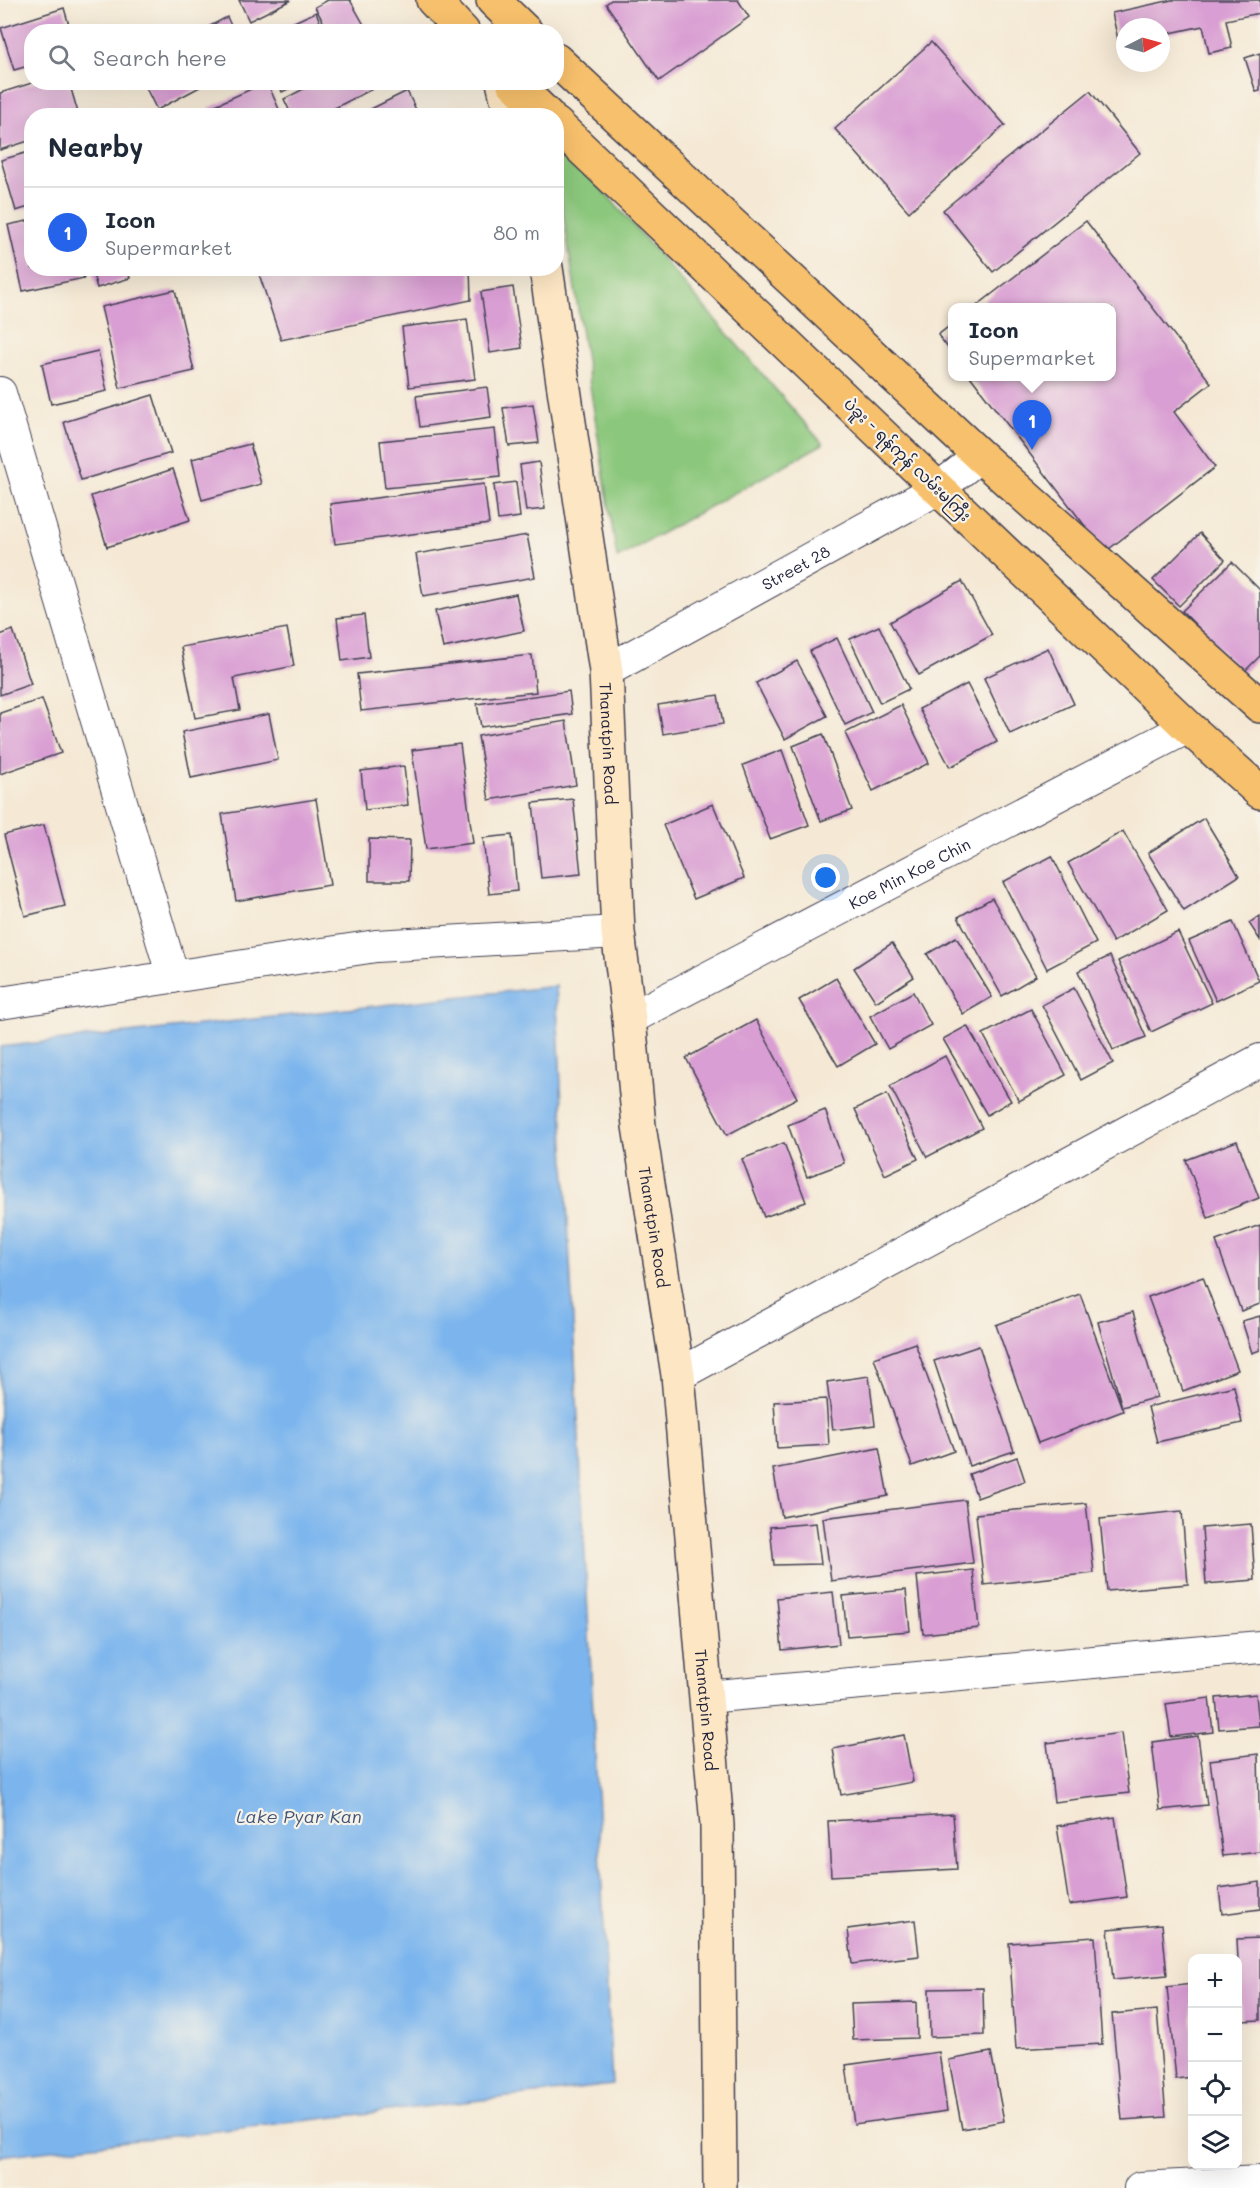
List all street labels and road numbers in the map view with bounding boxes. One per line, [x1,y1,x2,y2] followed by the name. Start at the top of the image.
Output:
[836,393,976,529] street label: ပဲခူး - ရန်ကုန် လမ်းမကြီး
[758,540,833,594] street label: Street 28
[596,682,623,805] street label: Thanatpin Road
[845,832,974,913] street label: Koe Min Koe Chin
[635,1165,675,1289] street label: Thanatpin Road
[691,1648,723,1772] street label: Thanatpin Road

